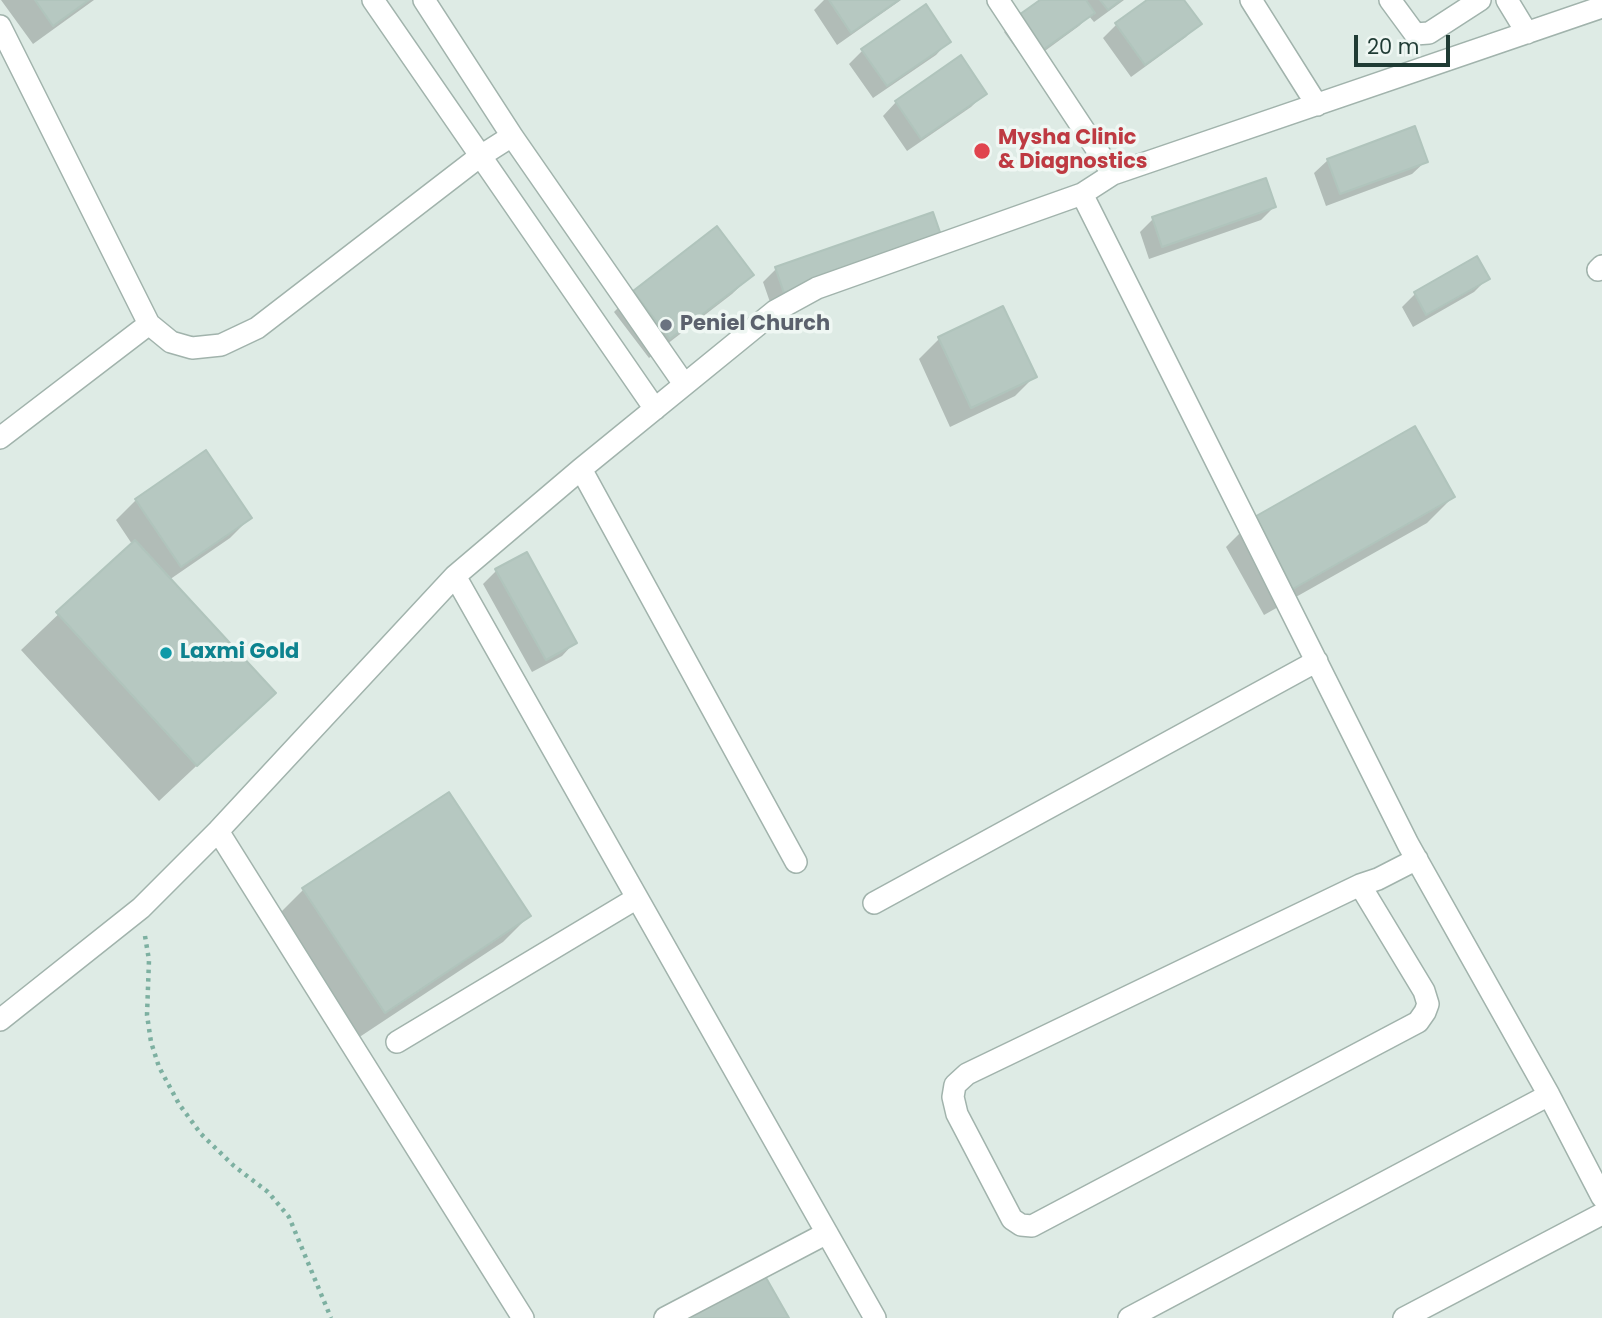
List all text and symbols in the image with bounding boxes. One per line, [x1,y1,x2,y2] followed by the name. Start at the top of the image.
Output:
[1357,21,1453,65] scale bar
[1367,32,1420,61] text: 20 m
[998,126,1148,176] place label: Mysha Clinic & Diagnostics
[972,141,992,161] marker: Mysha Clinic & Diagnostics
[680,312,830,338] place label: Peniel Church
[658,317,674,333] marker: Peniel Church
[180,640,299,666] place label: Laxmi Gold
[158,645,174,661] marker: Laxmi Gold

